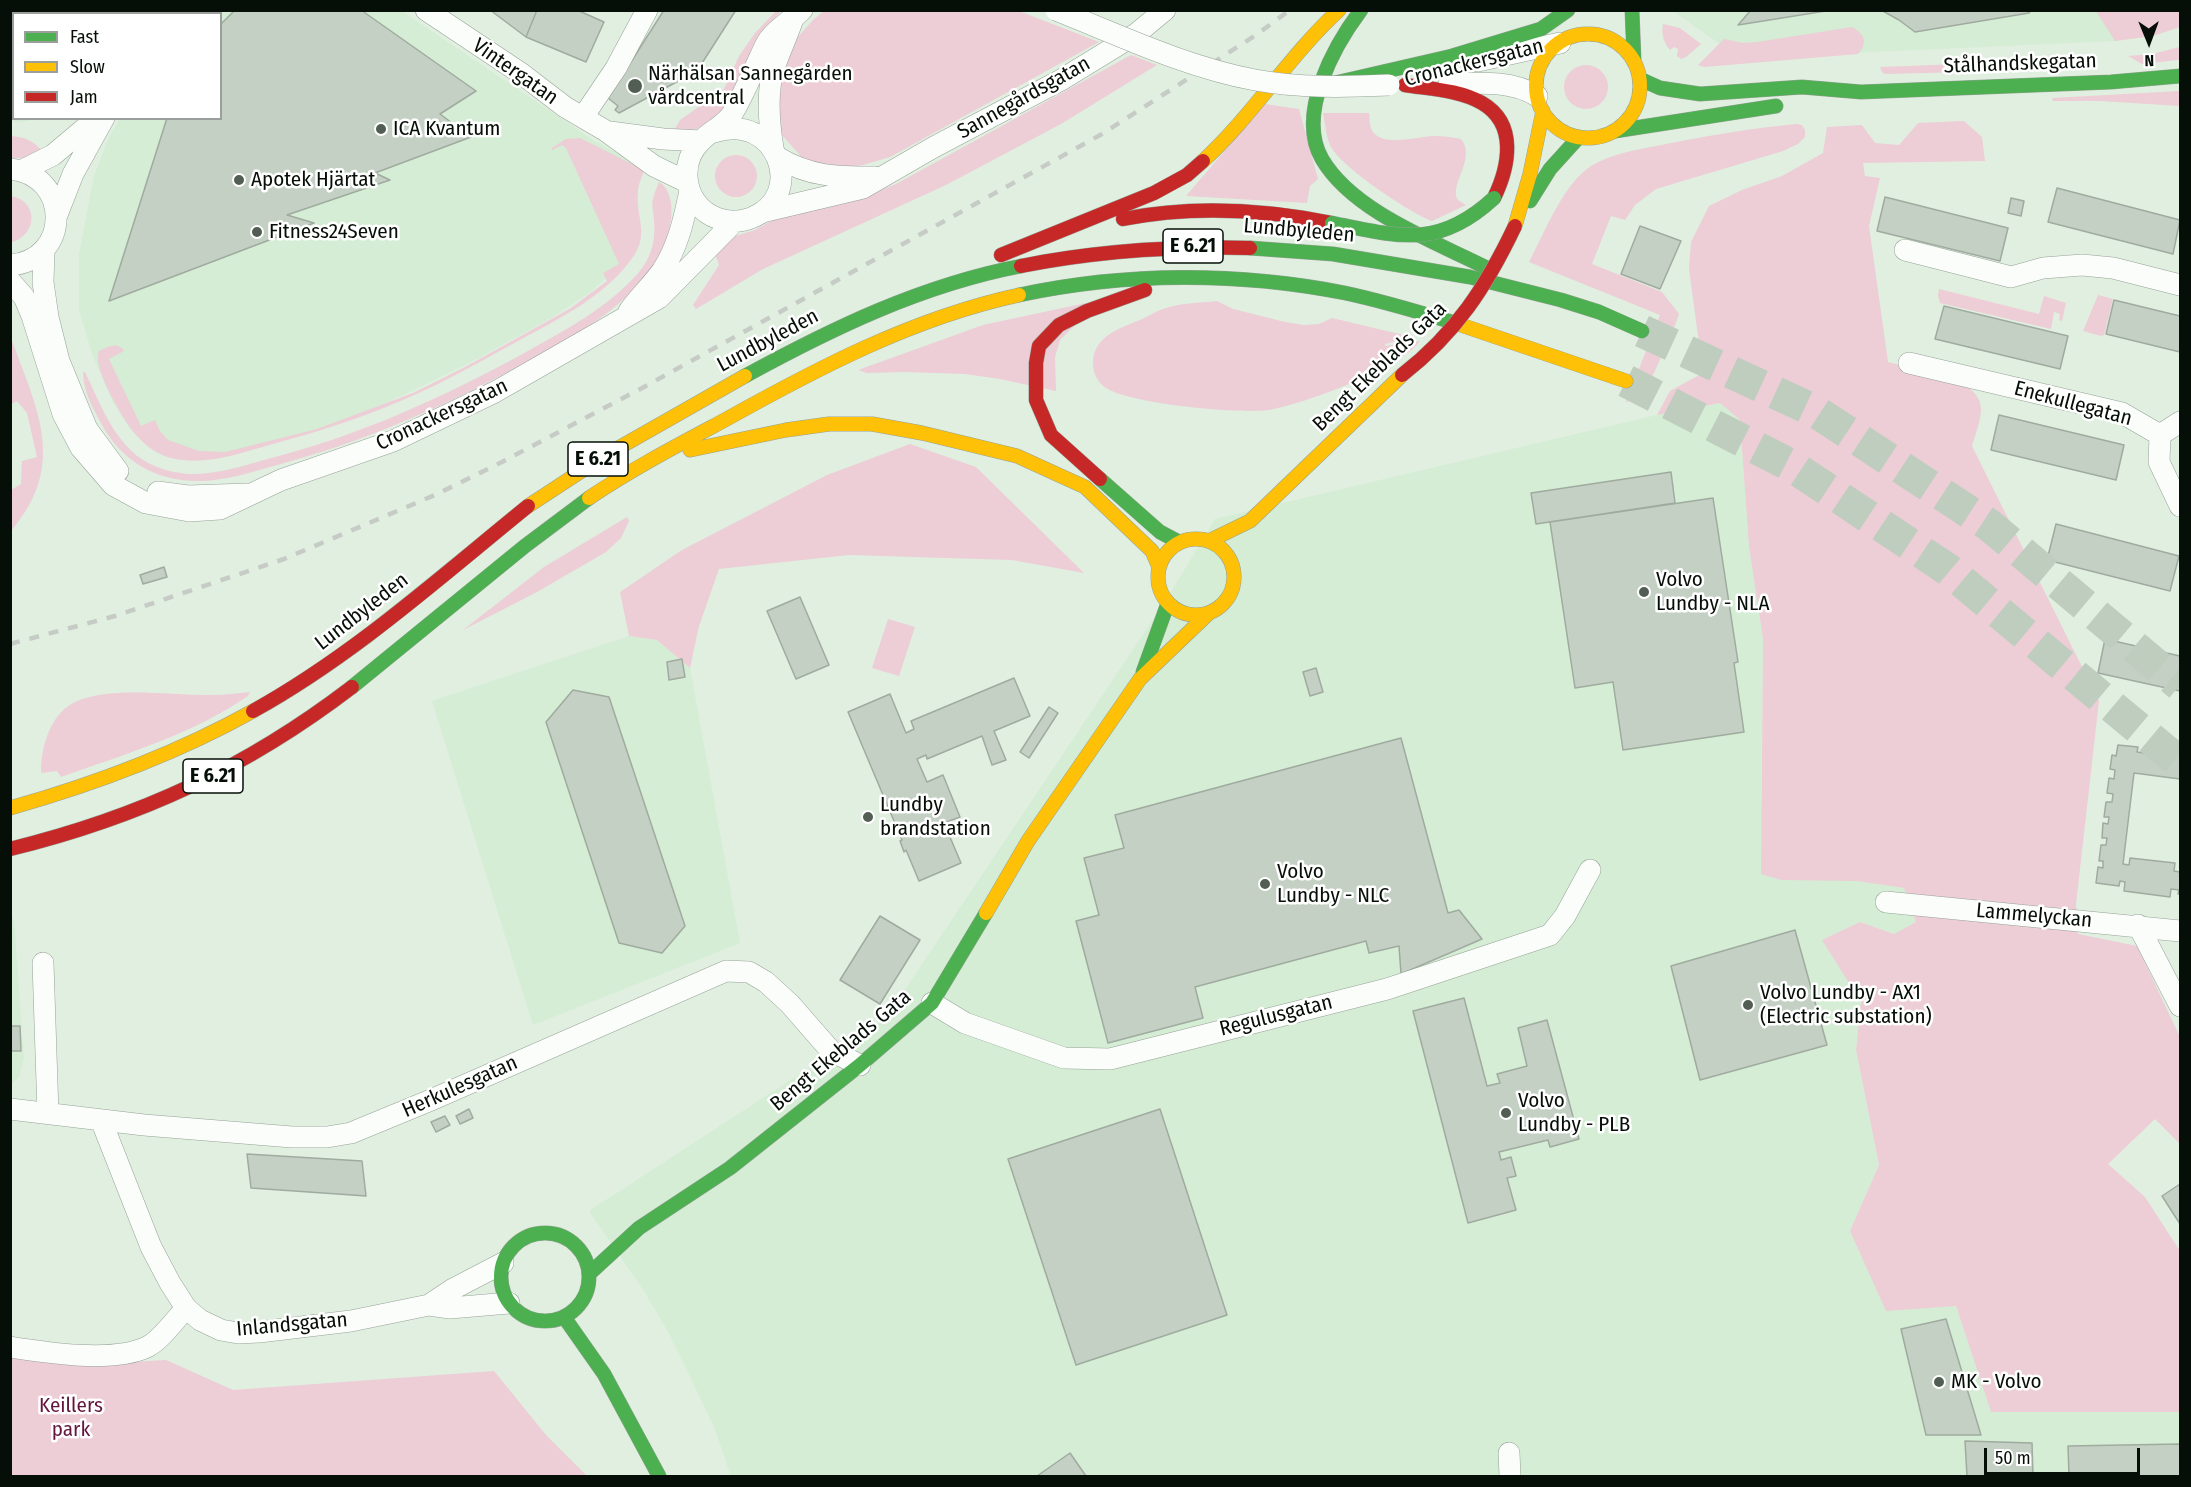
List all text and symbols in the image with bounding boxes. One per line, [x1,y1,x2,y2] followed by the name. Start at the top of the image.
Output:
[12,12,222,120] legend
[2119,12,2179,72] north arrow
[70,26,99,48] text: Fast
[467,33,563,111] street label: Vintergatan
[1402,34,1546,92] street label: Cronackersgatan
[1943,49,2097,79] street label: Stålhandskegatan
[953,51,1095,145] street label: Sannegårdsgatan
[2144,51,2154,70] text: N
[70,56,105,78] text: Slow
[648,61,853,111] place label: Närhälsan Sannegården vårdcentral
[626,77,644,95] marker: Närhälsan Sannegården vårdcentral
[70,86,98,108] text: Jam
[393,116,500,142] place label: ICA Kvantum
[374,122,388,136] marker: ICA Kvantum
[251,167,375,193] place label: Apotek Hjärtat
[232,173,246,187] marker: Apotek Hjärtat
[1242,214,1356,248] street label: Lundbyleden
[269,219,399,245] place label: Fitness24Seven
[250,225,264,239] marker: Fitness24Seven
[1163,229,1223,263] road number: E 6.21
[1308,297,1452,437] street label: Bengt Ekeblads Gata
[713,304,823,378] street label: Lundbyleden
[372,374,512,456] street label: Cronackersgatan
[2011,376,2135,432] street label: Enekullegatan
[568,442,628,476] road number: E 6.21
[1656,567,1769,617] place label: Volvo Lundby - NLA
[310,568,414,656] street label: Lundbyleden
[1637,585,1651,599] marker: Volvo Lundby - NLA
[183,759,243,793] road number: E 6.21
[880,792,991,842] place label: Lundby brandstation
[861,810,875,824] marker: Lundby brandstation
[1277,859,1389,909] place label: Volvo Lundby - NLC
[1258,877,1272,891] marker: Volvo Lundby - NLC
[1975,898,2093,934] street label: Lammelyckan
[1760,980,1932,1030] place label: Volvo Lundby - AX1 (Electric substation)
[766,985,916,1117] street label: Bengt Ekeblads Gata
[1217,990,1335,1042] street label: Regulusgatan
[1741,998,1755,1012] marker: Volvo Lundby - AX1 (Electric substation)
[398,1050,522,1124] street label: Herkulesgatan
[1518,1088,1630,1138] place label: Volvo Lundby - PLB
[1499,1106,1513,1120] marker: Volvo Lundby - PLB
[235,1308,349,1342] street label: Inlandsgatan
[1951,1369,2042,1395] place label: MK - Volvo
[1932,1375,1946,1389] marker: MK - Volvo
[39,1393,103,1443] park label: Keillers park
[1987,1436,2143,1474] scale bar
[1995,1447,2031,1469] text: 50 m

